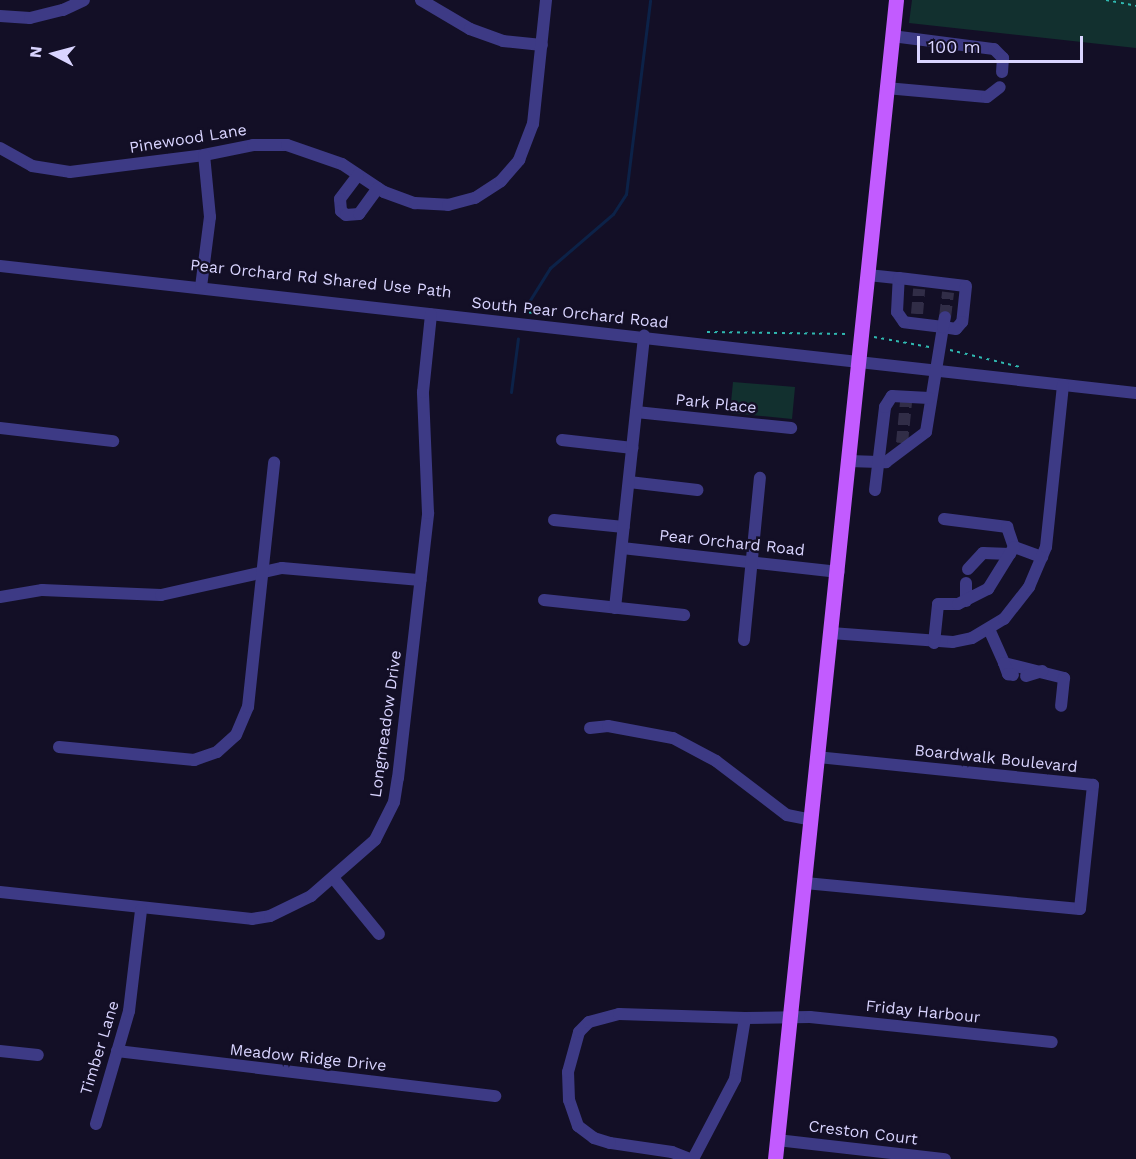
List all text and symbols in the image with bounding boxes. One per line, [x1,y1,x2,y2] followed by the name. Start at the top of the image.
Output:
[24,24,84,84] north arrow
[920,24,1086,62] scale bar
[928,36,981,57] text: 100 m
[26,45,46,59] text: N
[128,120,248,158] street label: Pinewood Lane
[189,256,453,302] street label: Pear Orchard Rd Shared Use Path
[470,293,670,333] street label: South Pear Orchard Road
[674,390,758,418] street label: Park Place
[658,526,806,560] street label: Pear Orchard Road
[366,649,406,799] street label: Longmeadow Drive
[913,741,1079,777] street label: Boardwalk Boulevard
[865,996,981,1028] street label: Friday Harbour
[77,998,123,1098] street label: Timber Lane
[228,1040,388,1076] street label: Meadow Ridge Drive
[807,1117,919,1149] street label: Creston Court

